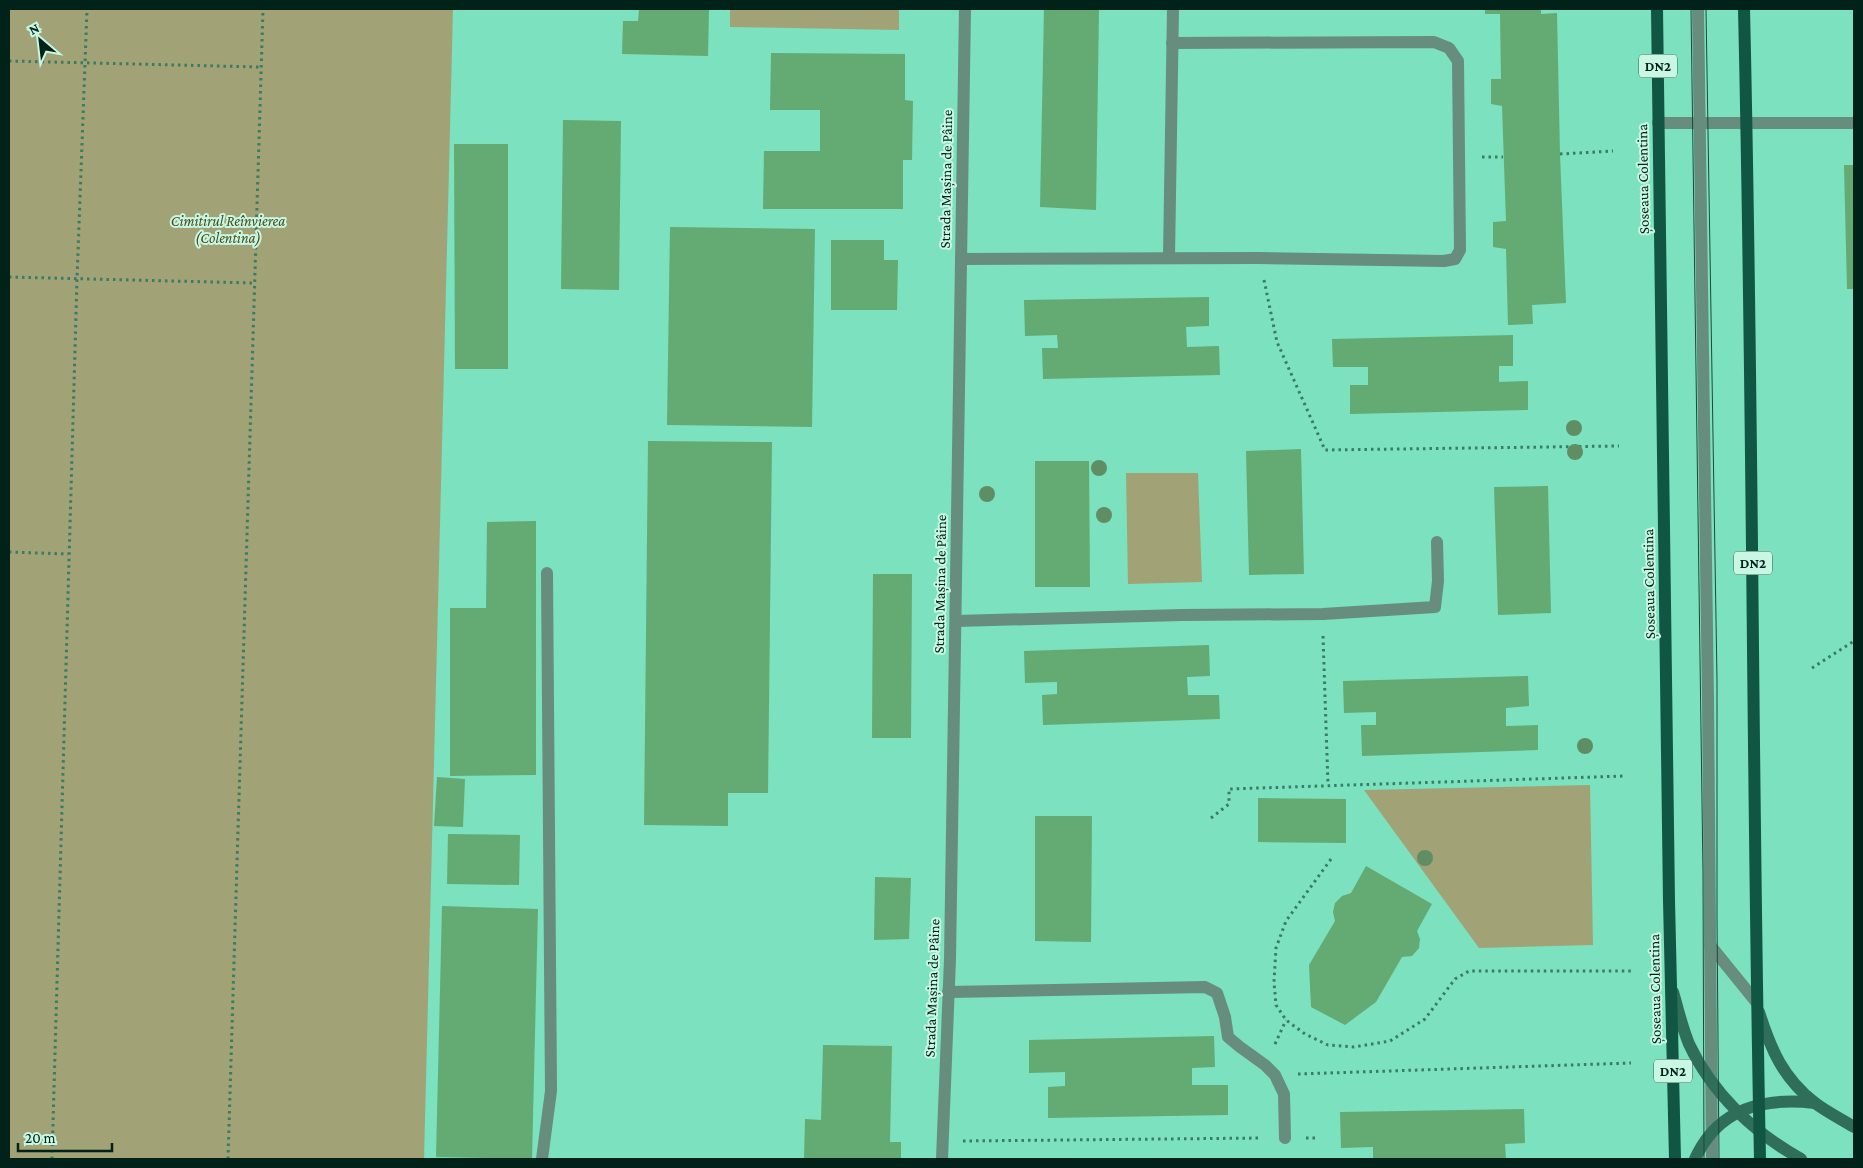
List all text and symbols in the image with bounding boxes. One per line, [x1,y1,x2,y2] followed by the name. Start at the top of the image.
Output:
[15,15,65,65] north arrow
[26,19,42,38] text: N
[1639,54,1677,78] road number: DN2
[937,109,957,249] street label: Strada Mașina de Pâine
[1634,124,1654,234] street label: Șoseaua Colentina
[171,213,285,247] park label: Cimitirul Reînvierea (Colentina)
[931,514,951,654] street label: Strada Mașina de Pâine
[1640,529,1660,639] street label: Șoseaua Colentina
[1734,552,1772,574] road number: DN2
[922,918,944,1058] street label: Strada Mașina de Pâine
[1646,934,1666,1044] street label: Șoseaua Colentina
[1654,1060,1692,1082] road number: DN2
[18,1120,111,1152] scale bar
[25,1130,56,1146] text: 20 m

